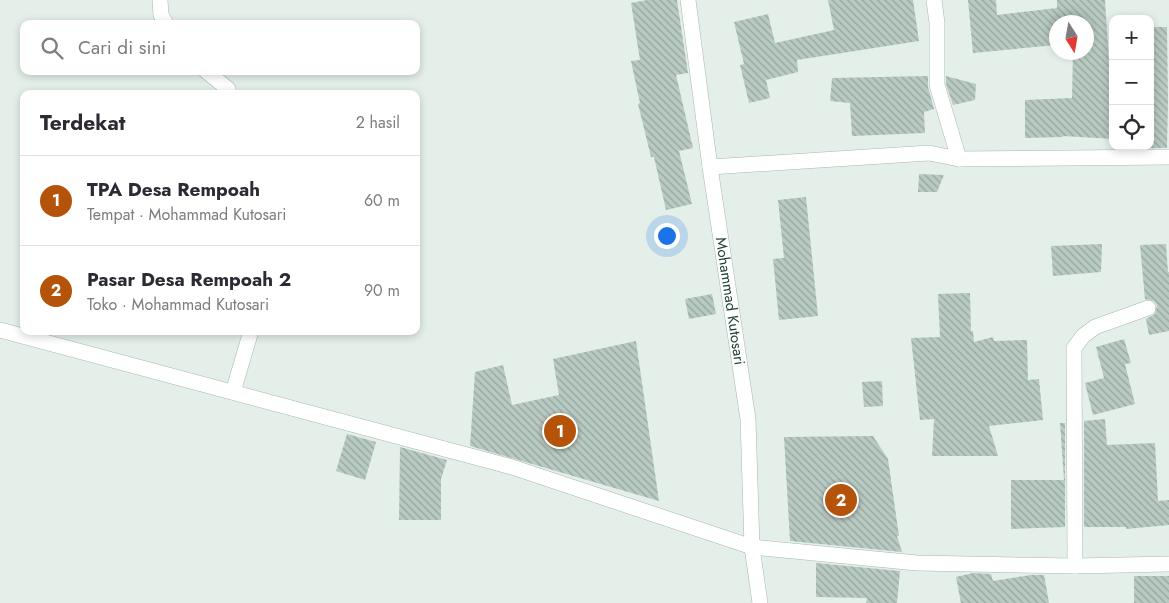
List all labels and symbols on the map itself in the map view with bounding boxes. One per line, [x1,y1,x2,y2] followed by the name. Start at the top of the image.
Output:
[1049,15,1094,60] north arrow
[654,223,680,249] your location
[710,236,751,367] street label: Mohammad Kutosari
[544,412,576,450] pin: 1
[825,481,857,519] pin: 2

